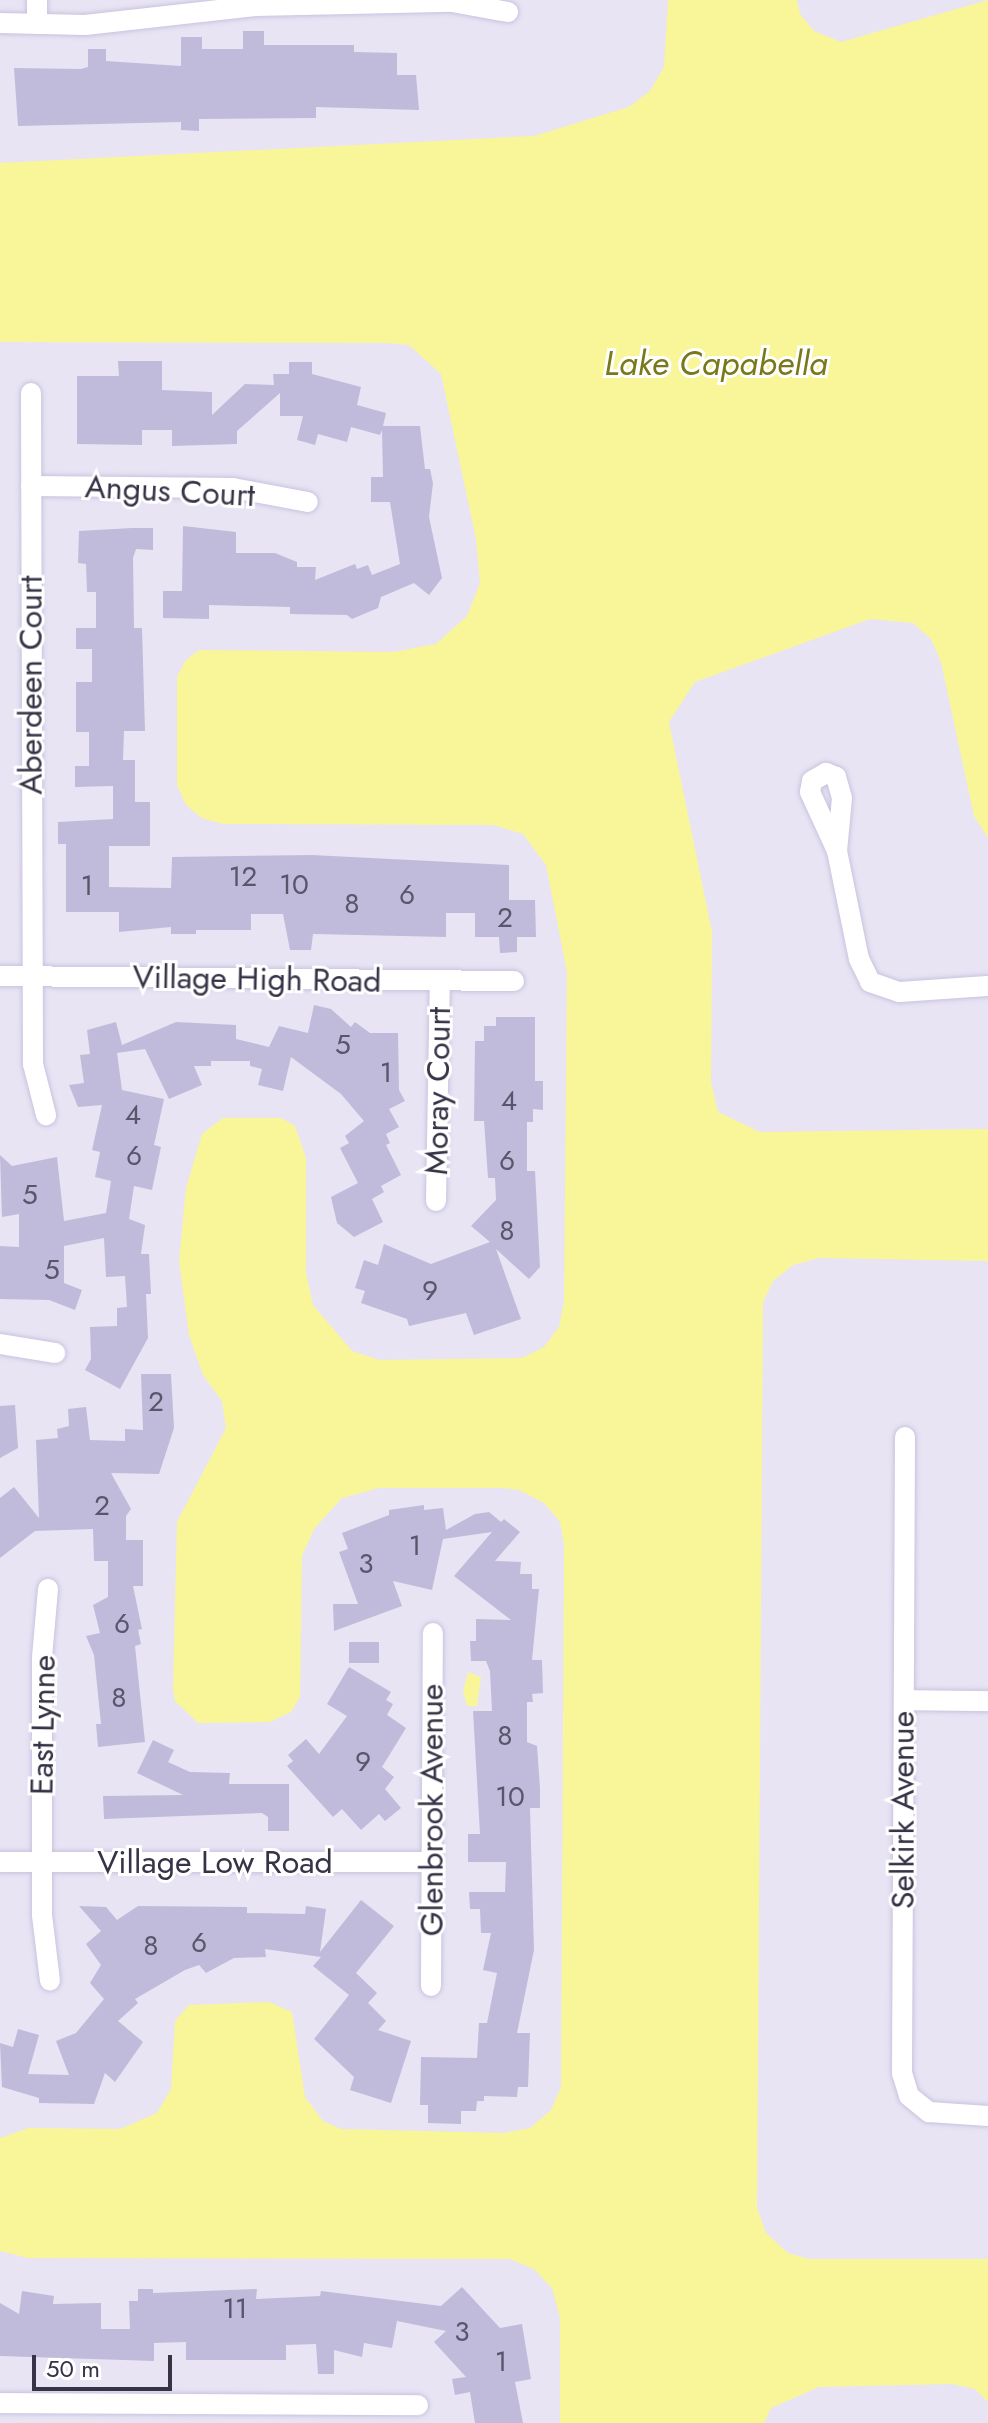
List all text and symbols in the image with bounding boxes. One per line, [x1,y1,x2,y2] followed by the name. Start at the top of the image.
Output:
[604,344,828,384] water label: Lake Capabella
[84,467,256,515] street label: Angus Court
[12,575,50,795] street label: Aberdeen Court
[229,860,257,894] house number: 12
[279,868,309,902] house number: 10
[81,869,93,903] house number: 1
[399,878,415,912] house number: 6
[344,887,360,921] house number: 8
[497,901,513,935] house number: 2
[132,958,382,1000] street label: Village High Road
[417,1007,459,1175] street label: Moray Court
[335,1028,351,1062] house number: 5
[380,1056,392,1090] house number: 1
[501,1084,517,1118] house number: 4
[125,1098,141,1132] house number: 4
[126,1139,142,1173] house number: 6
[499,1144,515,1178] house number: 6
[22,1178,38,1212] house number: 5
[499,1214,515,1248] house number: 8
[44,1253,60,1287] house number: 5
[422,1274,438,1308] house number: 9
[148,1385,164,1419] house number: 2
[94,1489,110,1523] house number: 2
[409,1529,421,1563] house number: 1
[358,1547,374,1581] house number: 3
[114,1607,130,1641] house number: 6
[23,1655,63,1795] street label: East Lynne
[111,1681,127,1715] house number: 8
[413,1684,451,1936] street label: Glenbrook Avenue
[884,1711,922,1909] street label: Selkirk Avenue
[497,1719,513,1753] house number: 8
[355,1745,371,1779] house number: 9
[495,1780,525,1814] house number: 10
[97,1843,333,1881] street label: Village Low Road
[191,1926,207,1960] house number: 6
[143,1929,159,1963] house number: 8
[222,2292,248,2326] house number: 11
[454,2315,470,2349] house number: 3
[36,2339,176,2389] scale bar
[495,2345,507,2379] house number: 1
[46,2351,100,2386] text: 50 m

